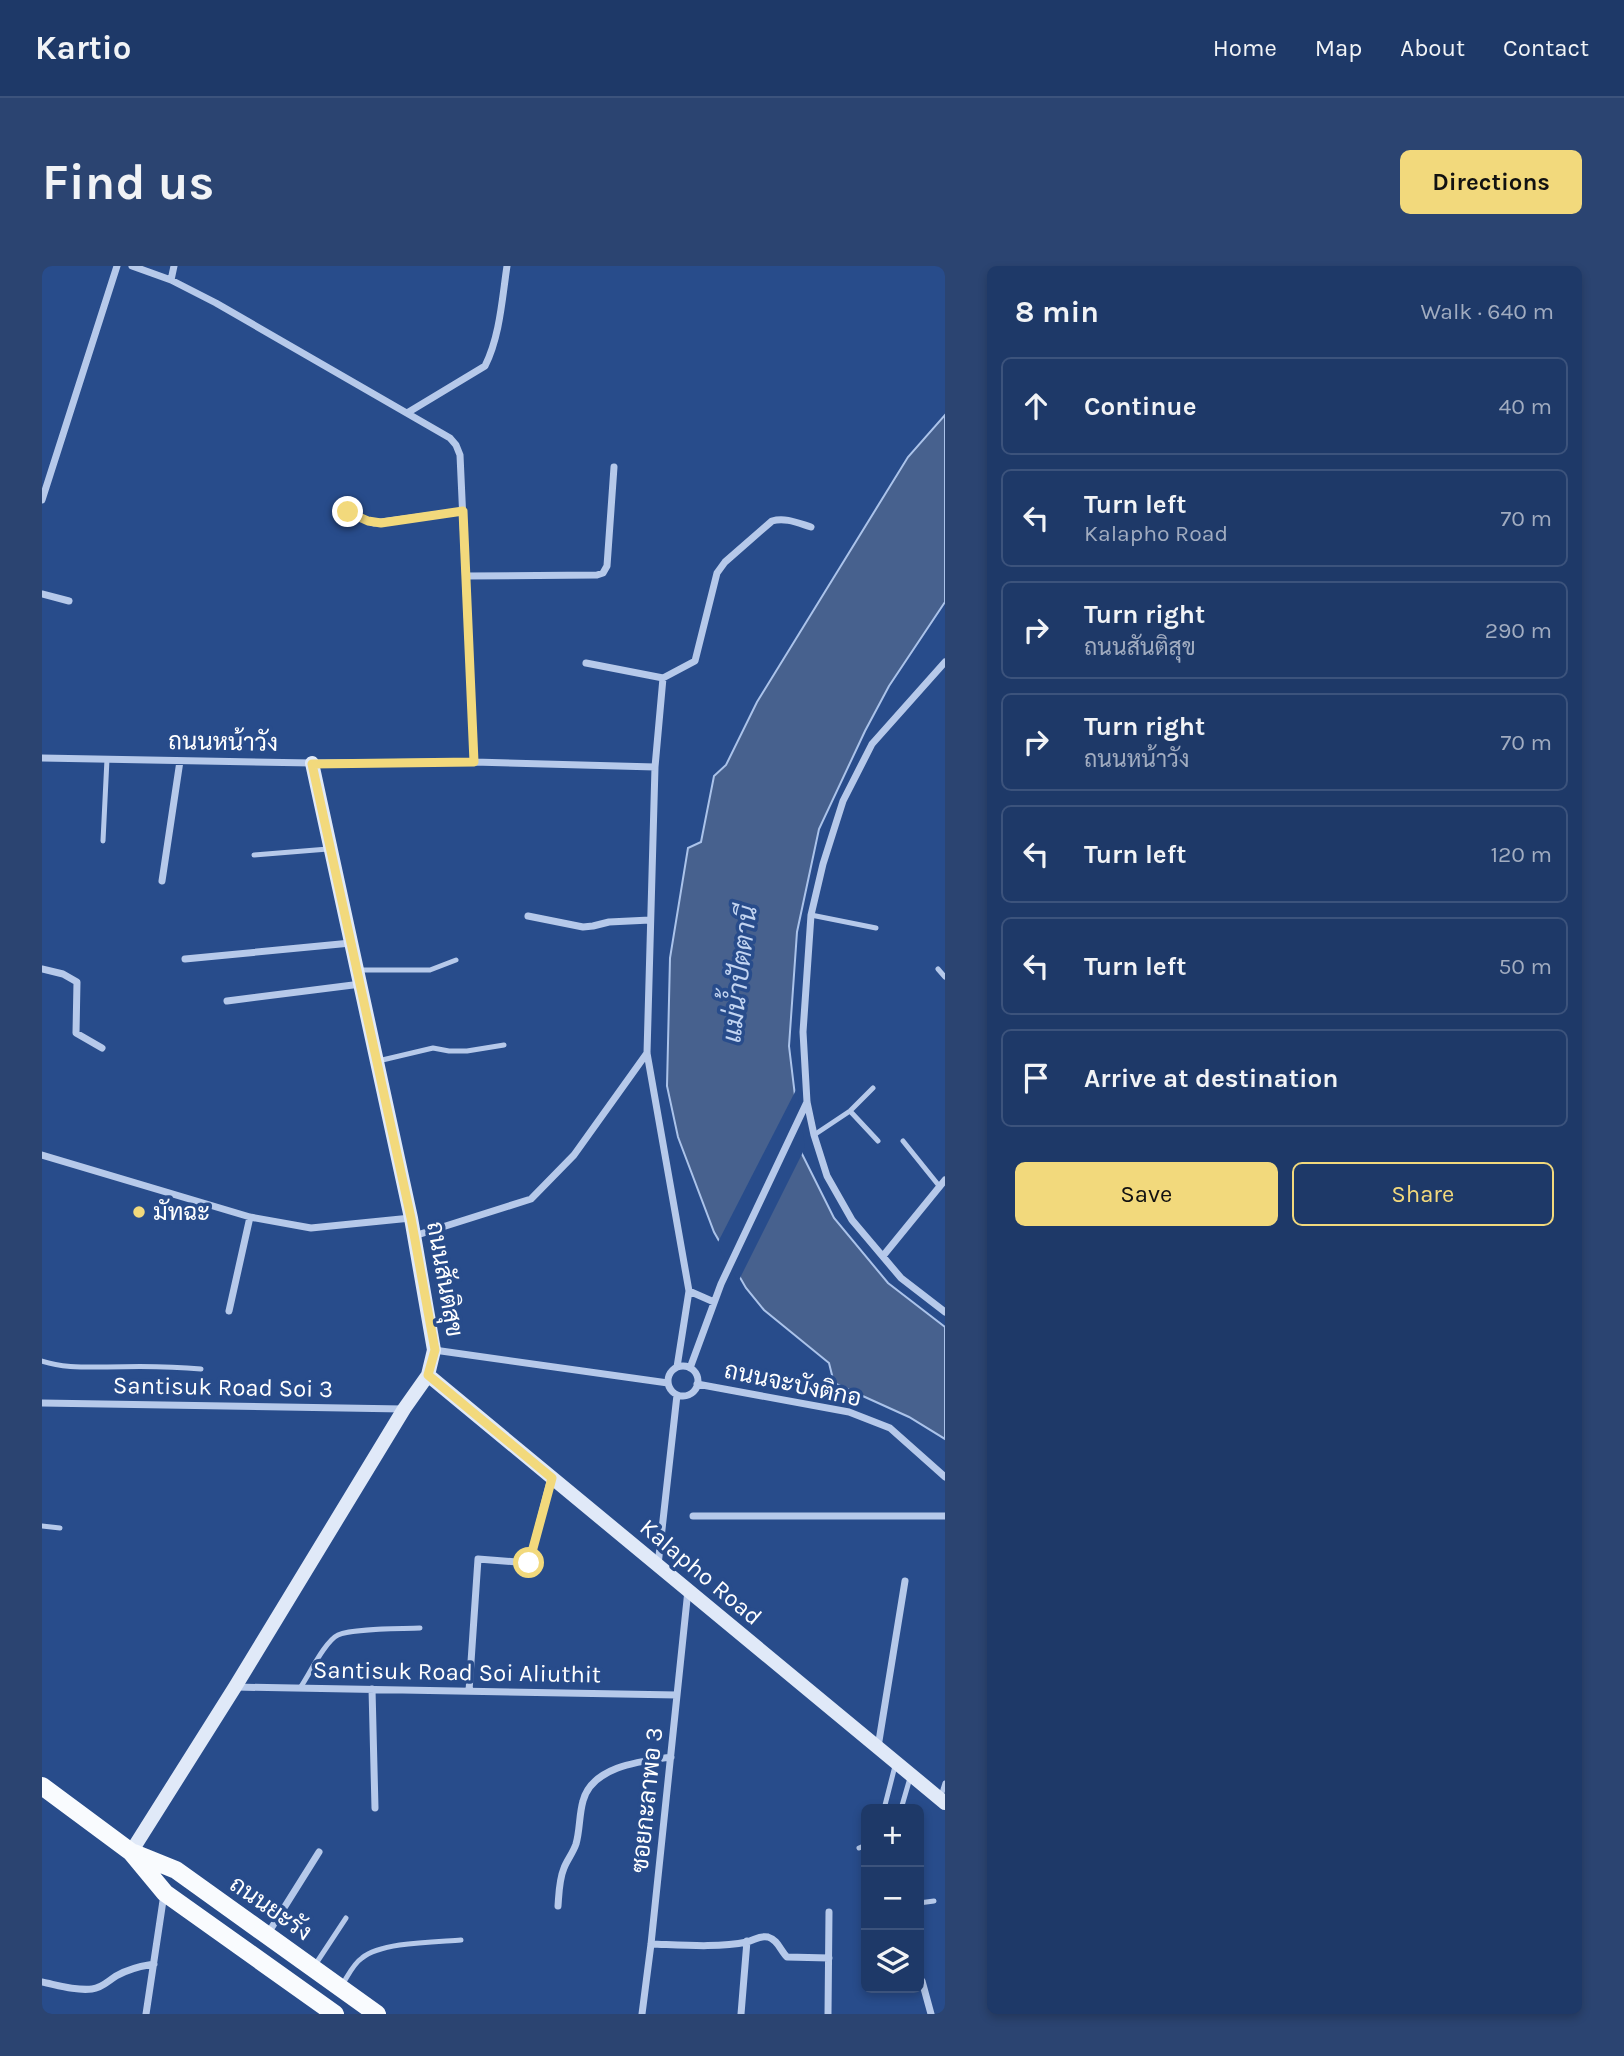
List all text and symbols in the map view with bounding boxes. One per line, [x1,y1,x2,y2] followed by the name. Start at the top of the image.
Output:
[35,29,131,67] text: Kartio
[1213,34,1277,62] text: Home
[1315,34,1362,62] text: Map
[1400,34,1465,62] text: About
[1503,34,1589,62] text: Contact
[1400,150,1582,214] button: Directions
[42,154,214,211] text: Find us
[1015,294,1099,330] text: 8 min
[1420,298,1554,325] text: Walk · 640 m
[1017,387,1055,425] icon: ahead
[1084,391,1196,422] text: Continue
[1499,393,1552,420] text: 40 m
[1084,489,1186,520] text: Turn left
[332,496,363,527] route end
[1017,499,1055,537] icon: left
[1501,505,1552,532] text: 70 m
[1084,520,1228,547] text: Kalapho Road
[1084,599,1205,630] text: Turn right
[1017,611,1055,649] icon: right
[1485,617,1552,644] text: 290 m
[1084,634,1196,661] text: ถนนสันติสุข
[1084,711,1205,742] text: Turn right
[1017,723,1055,761] icon: right
[168,726,278,757] street label: ถนนหน้าวัง
[1501,729,1552,756] text: 70 m
[1084,746,1189,773] text: ถนนหน้าวัง
[1017,835,1055,873] icon: left
[1084,839,1186,870] text: Turn left
[1490,841,1552,868] text: 120 m
[710,901,764,1044] water label: แม่น้ำปัตตานี
[1017,947,1055,985] icon: left
[1084,951,1186,982] text: Turn left
[1498,953,1552,980] text: 50 m
[1017,1059,1055,1097] icon: arrive
[1084,1063,1338,1094] text: Arrive at destination
[1015,1162,1278,1226] button: Save
[1292,1162,1554,1226] button: Share
[153,1198,210,1226] place label: มัทฉะ
[131,1204,147,1220] marker: มัทฉะ
[419,1219,469,1339] street label: ถนนสันติสุข
[722,1356,864,1412] street label: ถนนจะบังติกอ
[113,1371,333,1403] street label: Santisuk Road Soi 3
[634,1513,768,1631] street label: Kalapho Road
[513,1547,544,1578] route start
[313,1655,601,1689] street label: Santisuk Road Soi Aliuthit
[625,1726,669,1874] street label: ซอยกะลาพอ 3
[861,1804,924,1993] map controls
[861,1804,924,1867] button: +
[861,1867,924,1930] button: −
[225,1870,317,1946] street label: ถนนยะรัง
[861,1930,924,1993] button: layers

